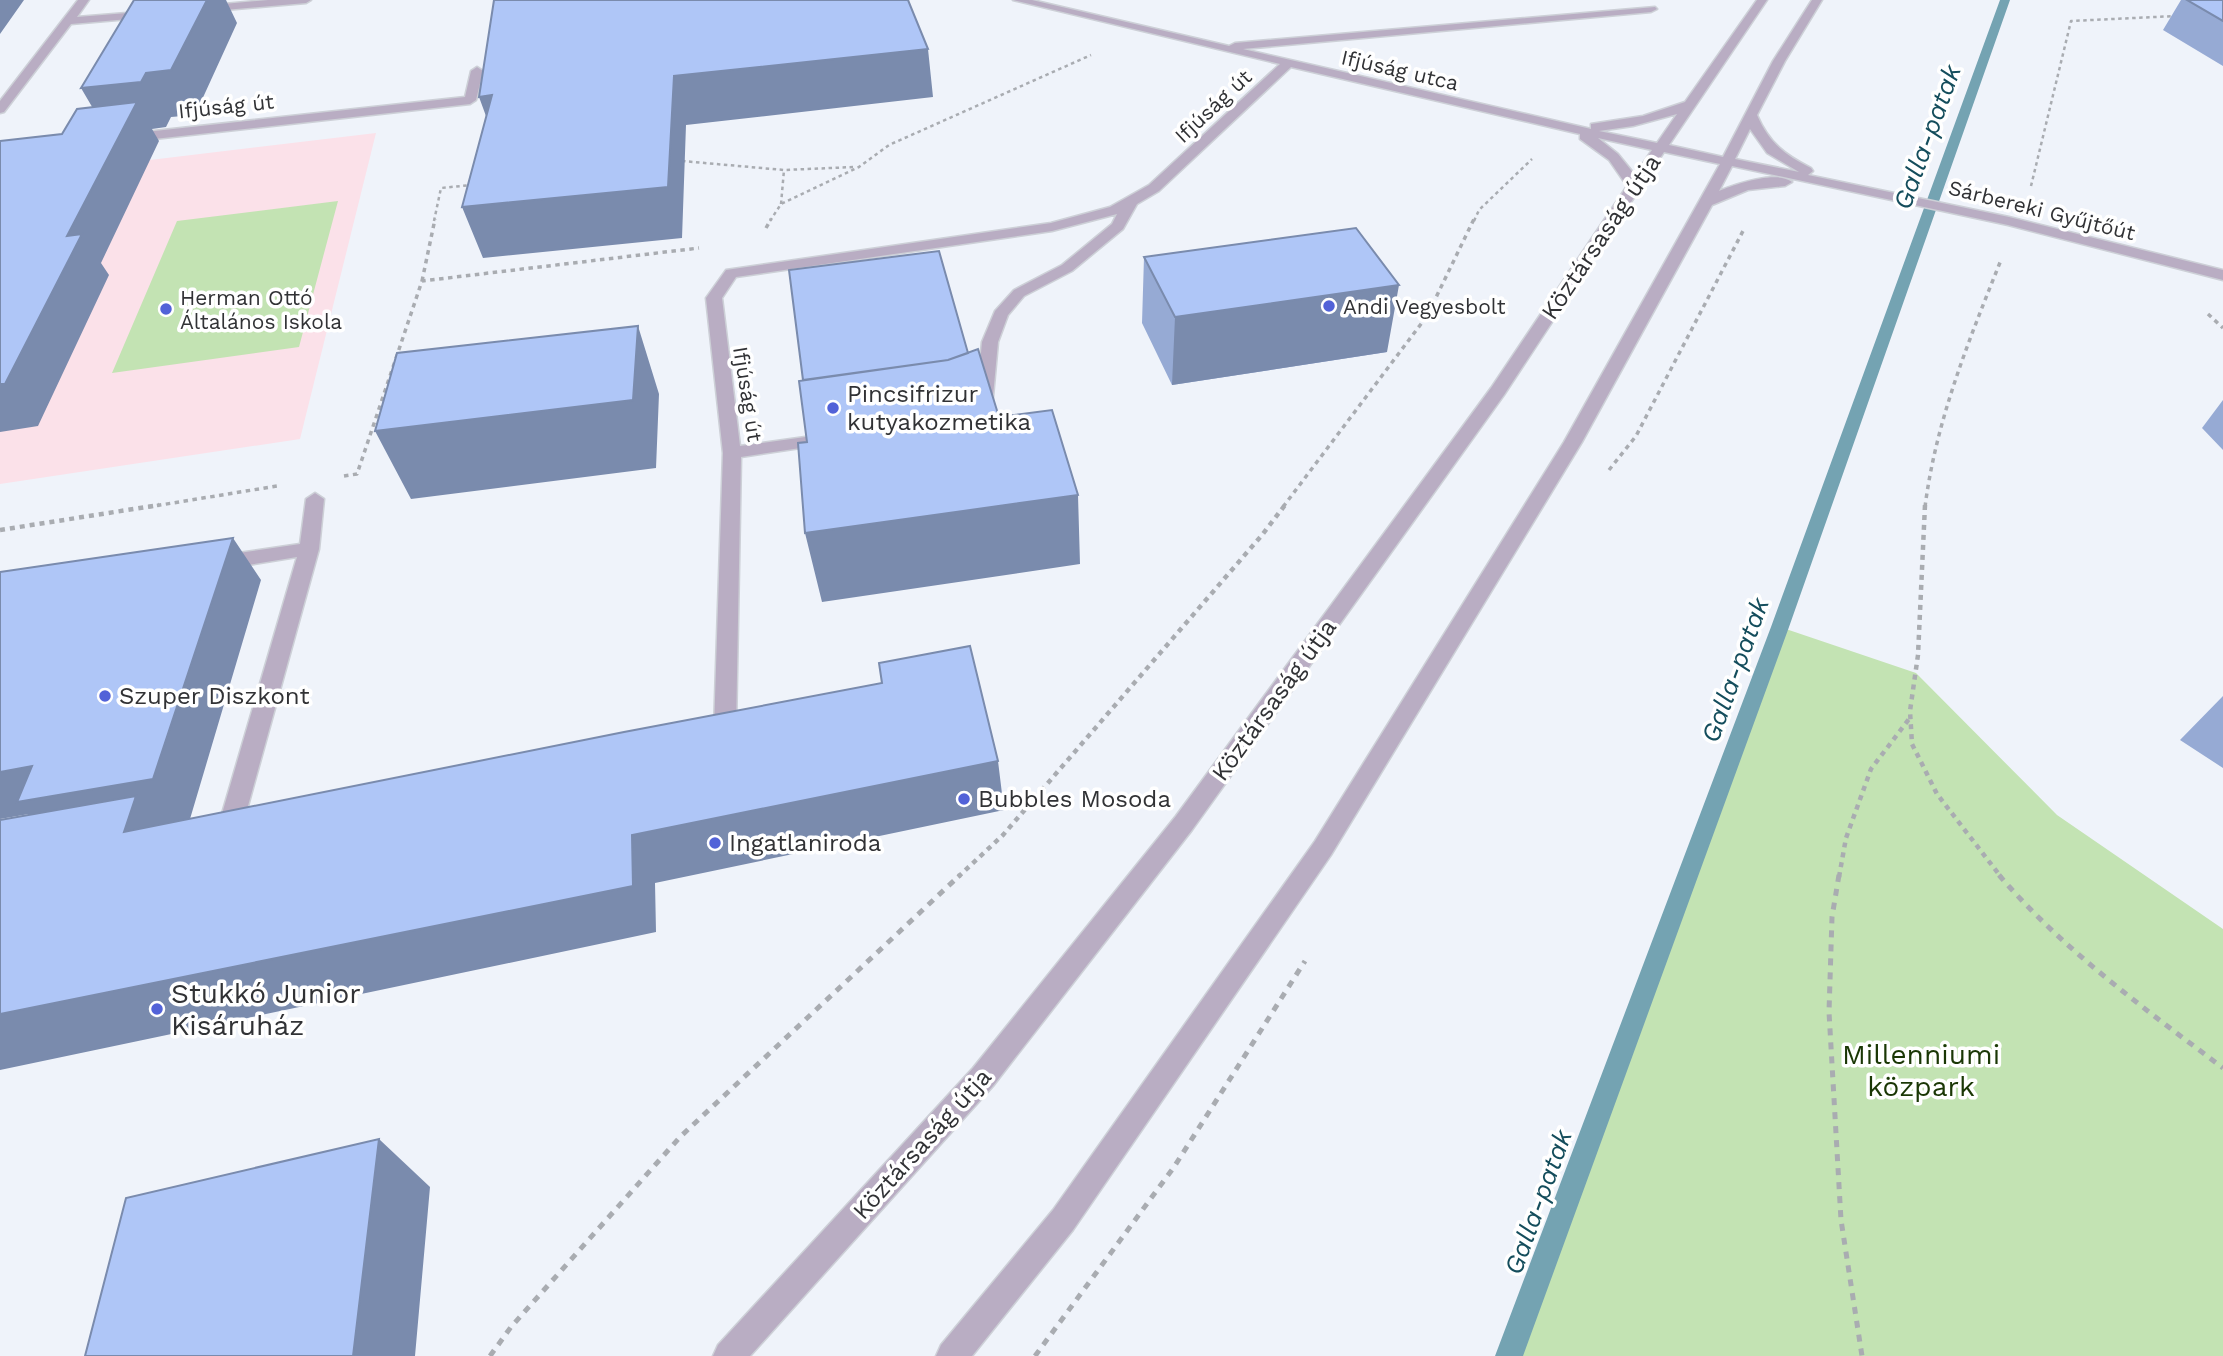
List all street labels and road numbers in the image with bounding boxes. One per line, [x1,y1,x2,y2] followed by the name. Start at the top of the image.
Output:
[1339,44,1461,96] street label: Ifjúság utca
[1169,64,1257,148] street label: Ifjúság út
[177,89,275,123] street label: Ifjúság út
[1535,149,1667,325] street label: Köztársaság útja
[1946,175,2138,245] street label: Sárbereki Gyűjtőút
[728,345,768,444] street label: Ifjúság út
[1206,614,1342,786] street label: Köztársaság útja
[847,1063,997,1225] street label: Köztársaság útja

